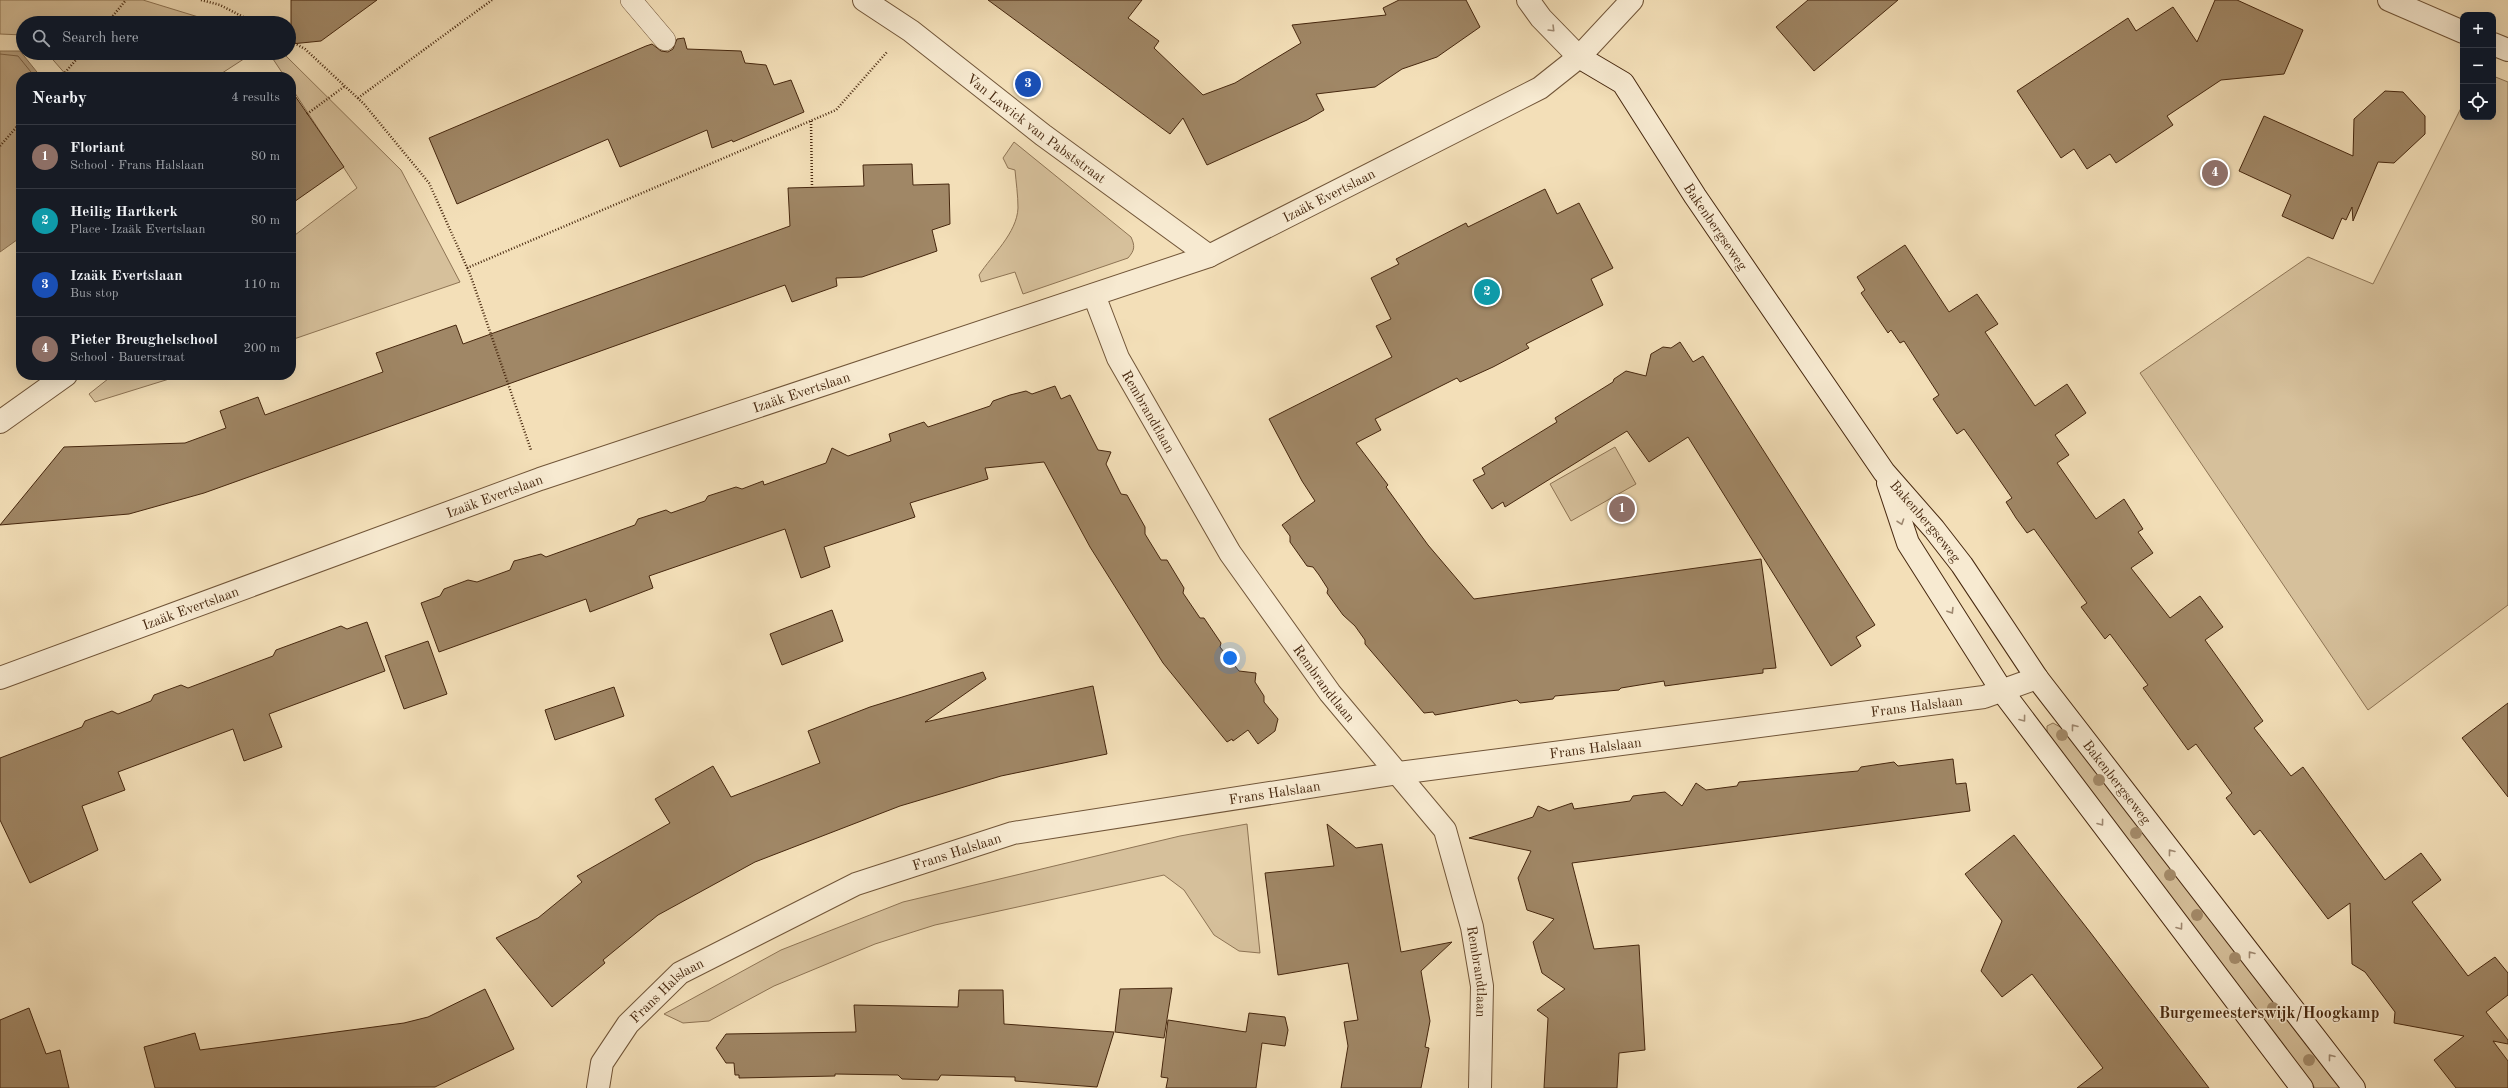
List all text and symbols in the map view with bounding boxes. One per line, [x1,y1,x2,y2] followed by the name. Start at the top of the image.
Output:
[2460,12,2496,120] map controls
[2460,12,2496,48] button: +
[16,16,296,60] search box
[1547,24,1555,32] one-way arrow
[30,27,52,49] icon: search
[62,31,139,46] text: Search here
[2460,48,2496,84] button: −
[1015,69,1041,99] pin: 3
[964,72,1108,186] street label: Van Lawick van Pabststraat
[2460,84,2496,120] button: locate
[32,90,87,107] text: Nearby
[231,91,280,104] text: 4 results
[70,141,125,156] text: Floriant
[41,150,49,163] text: 1
[251,150,280,163] text: 80 m
[2202,158,2228,188] pin: 4
[70,159,204,172] text: School · Frans Halslaan
[1281,167,1378,225] street label: Izaäk Evertslaan
[1681,181,1750,273] street label: Bakenbergseweg
[70,205,178,220] text: Heilig Hartkerk
[41,214,49,227] text: 2
[251,214,280,227] text: 80 m
[70,223,206,236] text: Place · Izaäk Evertslaan
[70,269,183,284] text: Izaäk Evertslaan
[1474,277,1500,307] pin: 2
[41,278,49,291] text: 3
[243,278,280,291] text: 110 m
[70,287,119,300] text: Bus stop
[70,333,218,348] text: Pieter Breughelschool
[41,342,49,355] text: 4
[243,342,280,355] text: 200 m
[70,351,185,364] text: School · Bauerstraat
[1119,368,1177,456] street label: Rembrandtlaan
[751,370,852,416] street label: Izaäk Evertslaan
[445,472,545,521] street label: Izaäk Evertslaan
[1887,478,1963,565] street label: Bakenbergseweg
[1609,494,1635,524] pin: 1
[1897,519,1905,526] one-way arrow
[141,584,241,633] street label: Izaäk Evertslaan
[1947,607,1954,614] one-way arrow
[1290,643,1357,725] street label: Rembrandtlaan
[1220,648,1240,668] your location
[1870,694,1964,720] street label: Frans Halslaan
[2018,715,2026,722] one-way arrow
[2072,724,2079,731] one-way arrow
[1549,736,1643,761] street label: Frans Halslaan
[2080,738,2153,827] street label: Bakenbergseweg
[1228,779,1322,807] street label: Frans Halslaan
[2097,818,2104,825] one-way arrow
[911,831,1004,873] street label: Frans Halslaan
[2169,849,2176,856] one-way arrow
[2175,922,2182,929] one-way arrow
[1464,925,1488,1018] street label: Rembrandtlaan
[2249,952,2256,959] one-way arrow
[628,956,707,1026] street label: Frans Halslaan
[2159,1006,2379,1022] district label: Burgemeesterswijk/Hoogkamp
[2328,1055,2335,1062] one-way arrow

